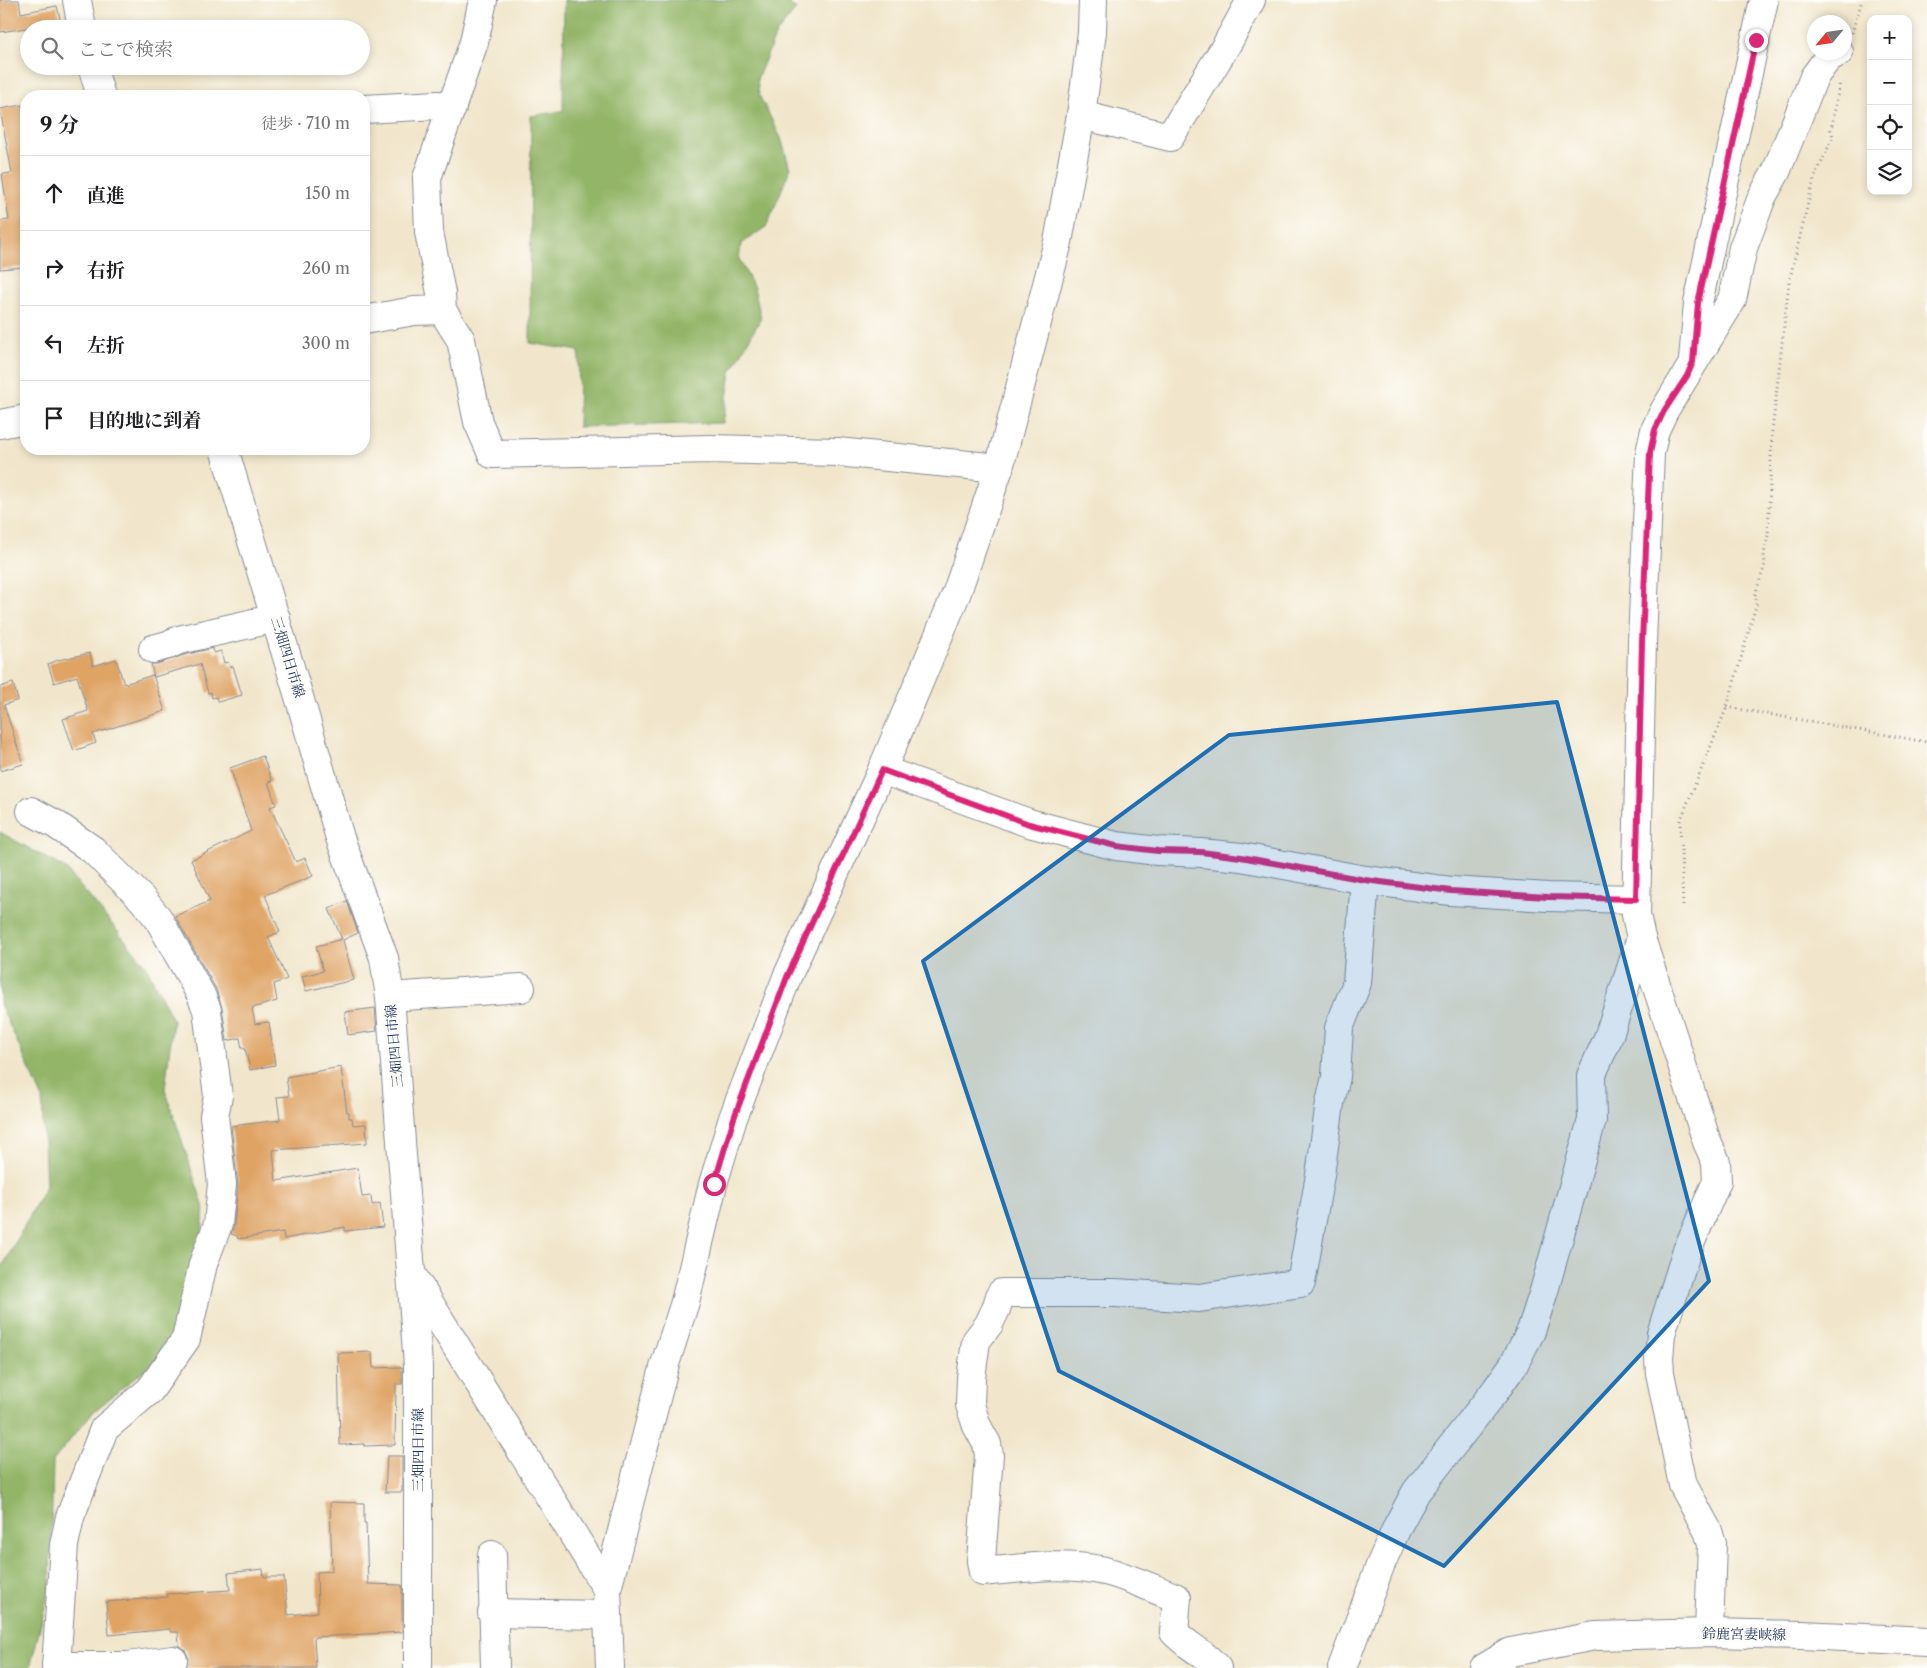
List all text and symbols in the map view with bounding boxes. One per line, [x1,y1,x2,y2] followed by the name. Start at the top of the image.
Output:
[1807,15,1852,60] north arrow
[1867,15,1912,195] map controls
[1867,15,1912,60] button: +
[20,20,370,75] search box
[1745,29,1768,52] route end
[38,34,66,62] icon: search
[78,38,173,61] text: ここで検索
[1867,60,1912,105] button: −
[1867,105,1912,150] button: locate
[40,112,79,137] text: 9 分
[261,113,350,133] text: 徒歩 · 710 m
[1867,150,1912,195] button: layers
[40,179,68,207] icon: ahead
[305,183,350,203] text: 150 m
[87,184,125,207] text: 直進
[40,254,68,282] icon: right
[302,258,350,278] text: 260 m
[87,259,125,282] text: 右折
[40,329,68,357] icon: left
[302,333,350,353] text: 300 m
[87,334,125,357] text: 左折
[40,404,68,432] icon: arrive
[87,409,201,432] text: 目的地に到着
[267,614,309,700] street label: 三畑四日市線
[381,1003,407,1089] street label: 三畑四日市線
[703,1173,726,1196] route start
[409,1408,427,1492] street label: 三畑四日市線
[1702,1624,1786,1644] street label: 鈴鹿宮妻峡線

